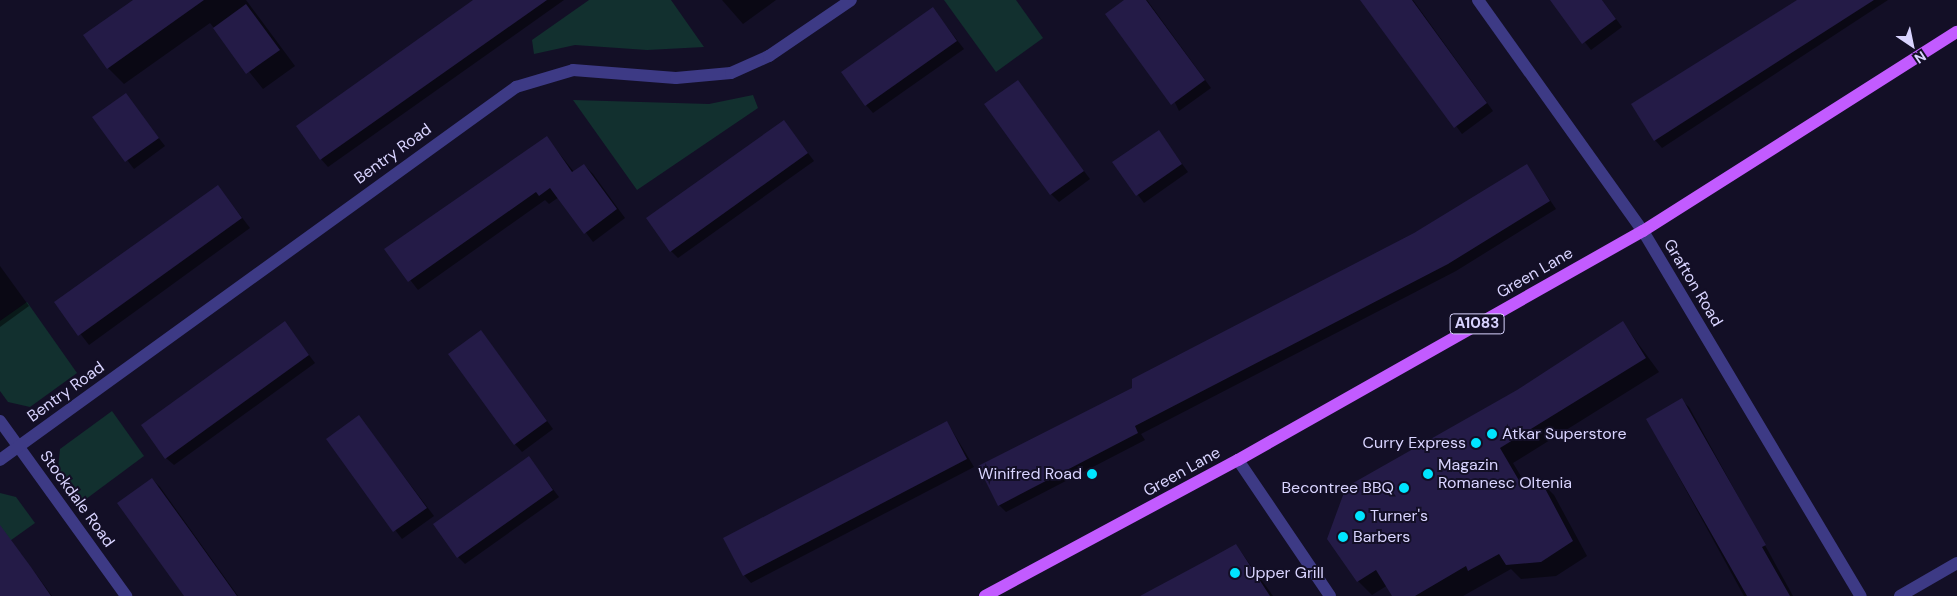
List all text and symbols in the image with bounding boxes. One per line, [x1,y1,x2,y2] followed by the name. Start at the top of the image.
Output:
[1887,20,1937,70] north arrow
[1911,47,1930,68] text: N
[351,120,435,188] street label: Bentry Road
[1659,236,1727,330] street label: Grafton Road
[1493,243,1577,303] street label: Green Lane
[1450,312,1504,336] road number: A1083
[24,358,108,426] street label: Bentry Road
[1502,424,1626,444] place label: Atkar Superstore
[1486,428,1498,440] marker: Atkar Superstore
[1363,433,1466,453] place label: Curry Express
[1470,437,1482,449] marker: Curry Express
[1140,443,1224,501] street label: Green Lane
[36,447,118,551] street label: Stockdale Road
[1438,455,1572,493] place label: Magazin Romanesc Oltenia
[978,464,1082,484] place label: Winifred Road
[1086,468,1098,480] marker: Winifred Road
[1422,468,1434,480] marker: Magazin Romanesc Oltenia
[1281,478,1394,498] place label: Becontree BBQ
[1398,482,1410,494] marker: Becontree BBQ
[1370,506,1428,526] place label: Turner's
[1354,510,1366,522] marker: Turner's
[1353,527,1410,547] place label: Barbers
[1337,531,1349,543] marker: Barbers
[1245,563,1324,583] place label: Upper Grill
[1229,567,1241,579] marker: Upper Grill

